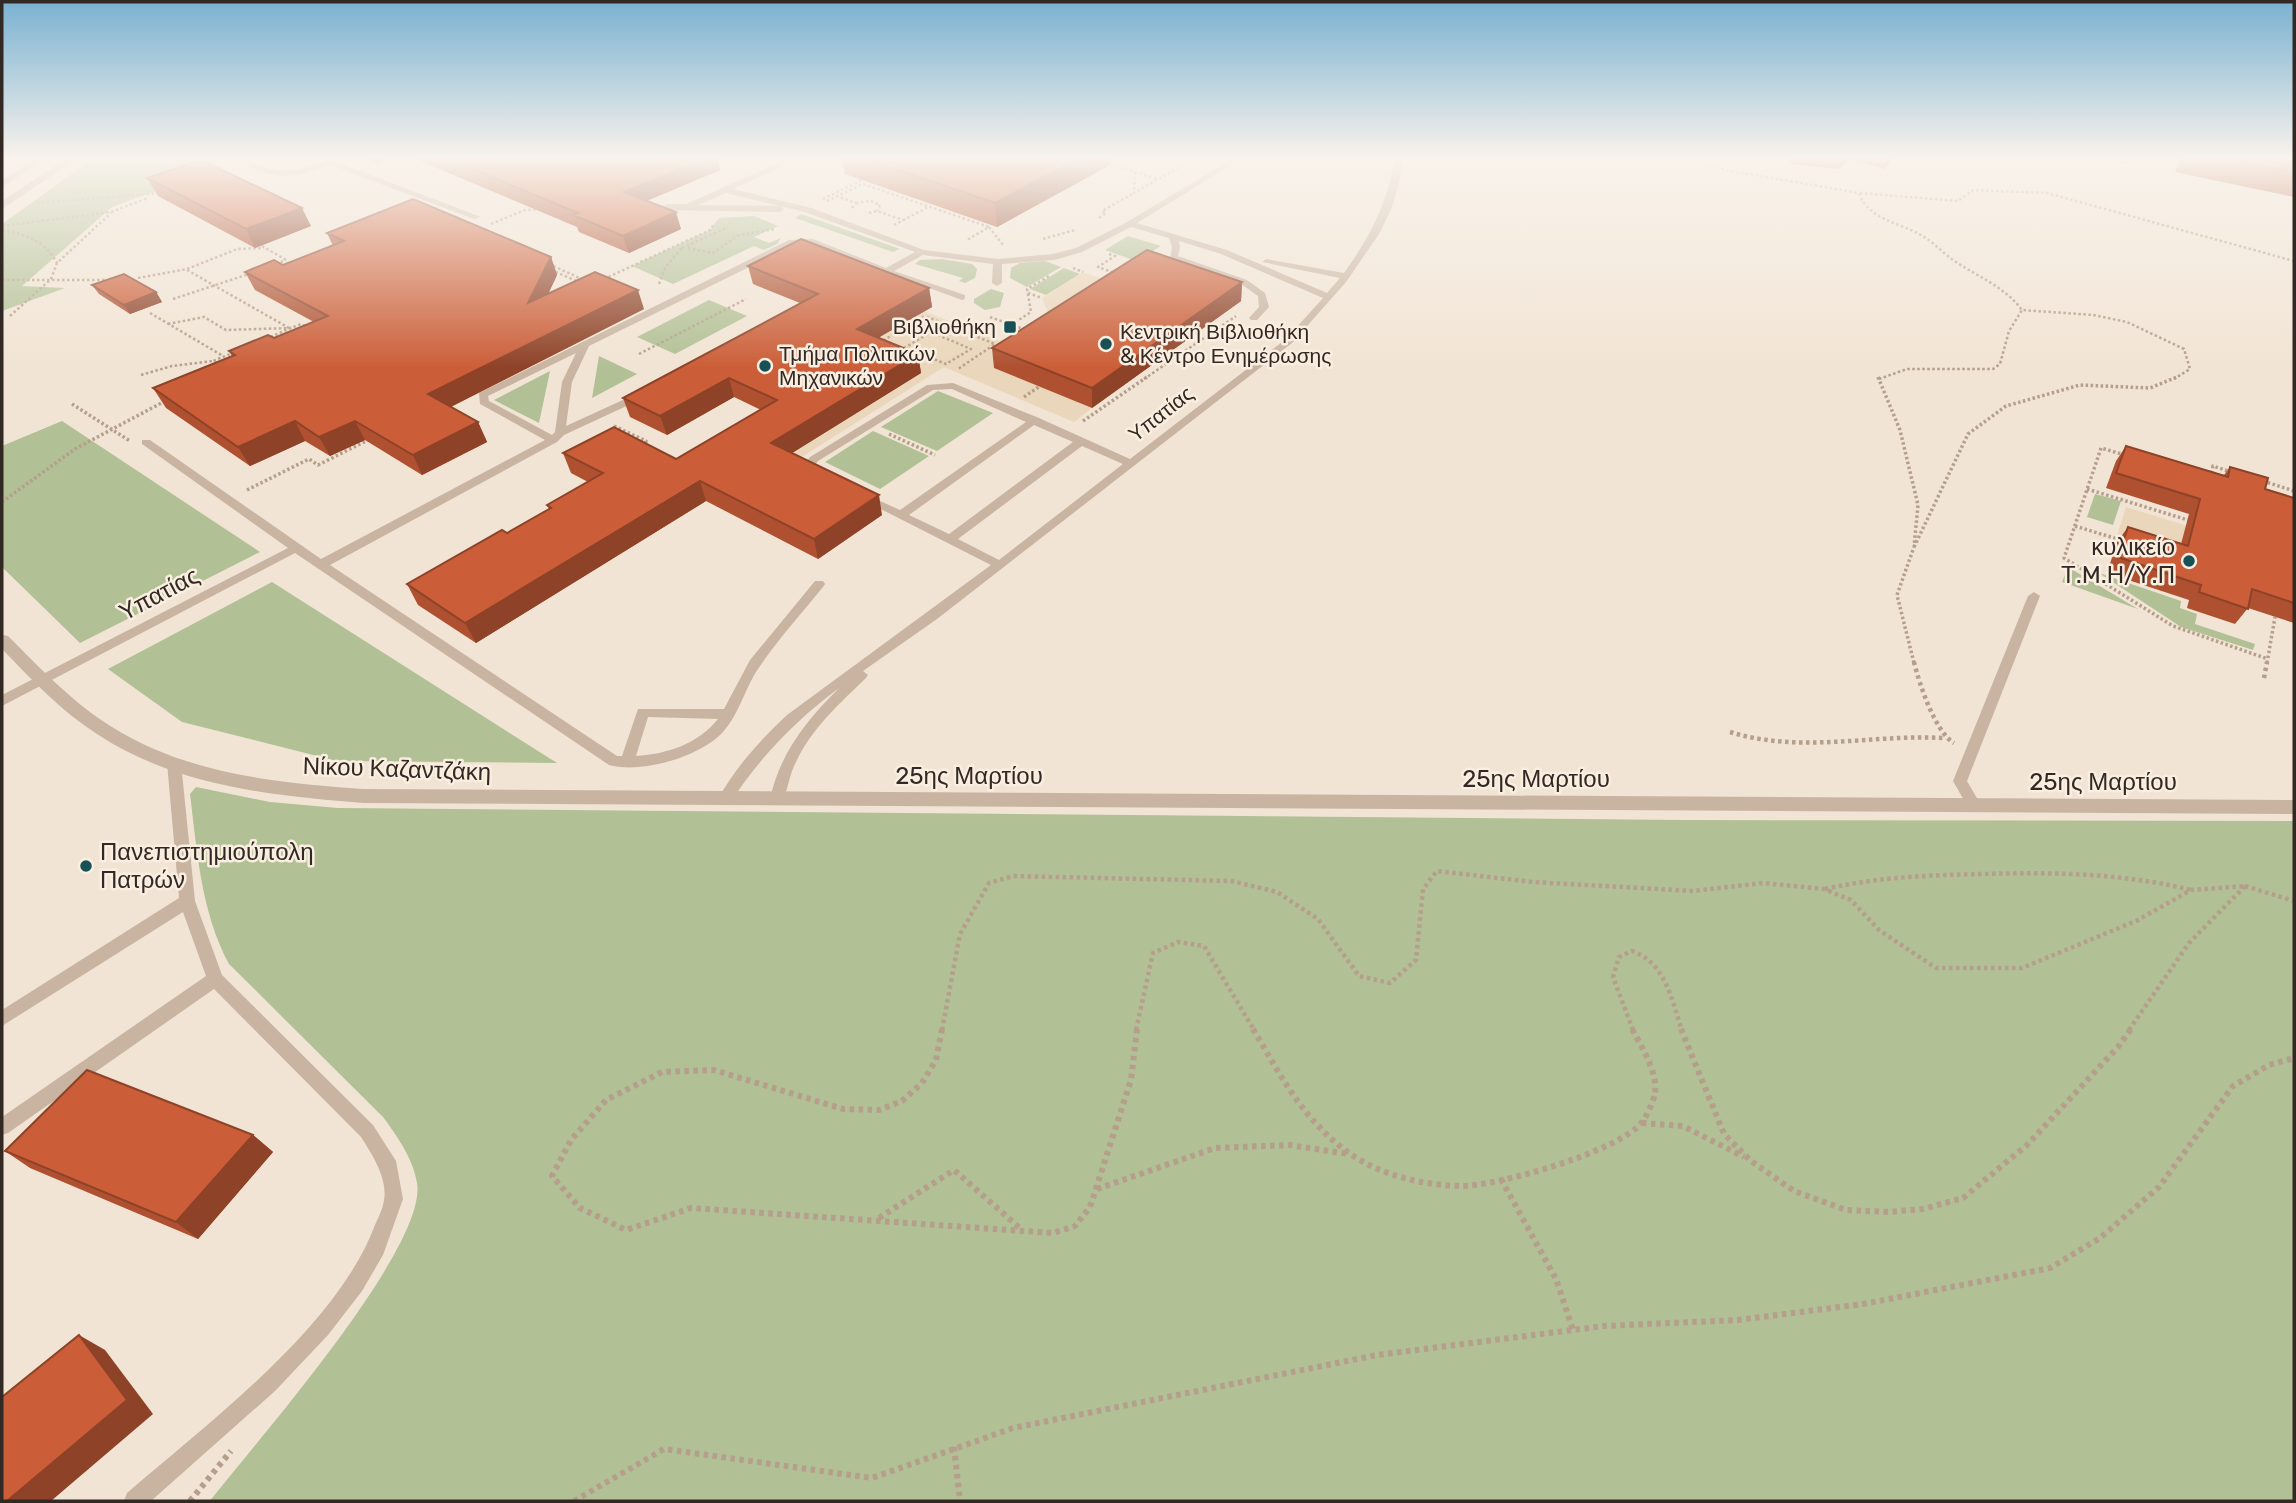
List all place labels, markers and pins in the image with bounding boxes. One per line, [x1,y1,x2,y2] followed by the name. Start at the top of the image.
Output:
[893,314,996,339] place label: Βιβλιοθήκη
[1002,319,1018,335] marker: Βιβλιοθήκη
[1120,319,1331,368] place label: Κεντρική Βιβλιοθήκη & Κέντρο Ενημέρωσης
[1098,336,1114,352] marker: Κεντρική Βιβλιοθήκη & Κέντρο Ενημέρωσης
[779,341,935,390] place label: Τμήμα Πολιτικών Μηχανικών
[757,358,773,374] marker: Τμήμα Πολιτικών Μηχανικών
[2061,533,2175,589] place label: κυλικείο Τ.M.Η/Υ.Π
[2181,553,2197,569] marker: κυλικείο Τ.M.Η/Υ.Π
[100,838,314,894] place label: Πανεπιστημιούπολη Πατρών
[78,858,94,874] marker: Πανεπιστημιούπολη Πατρών

